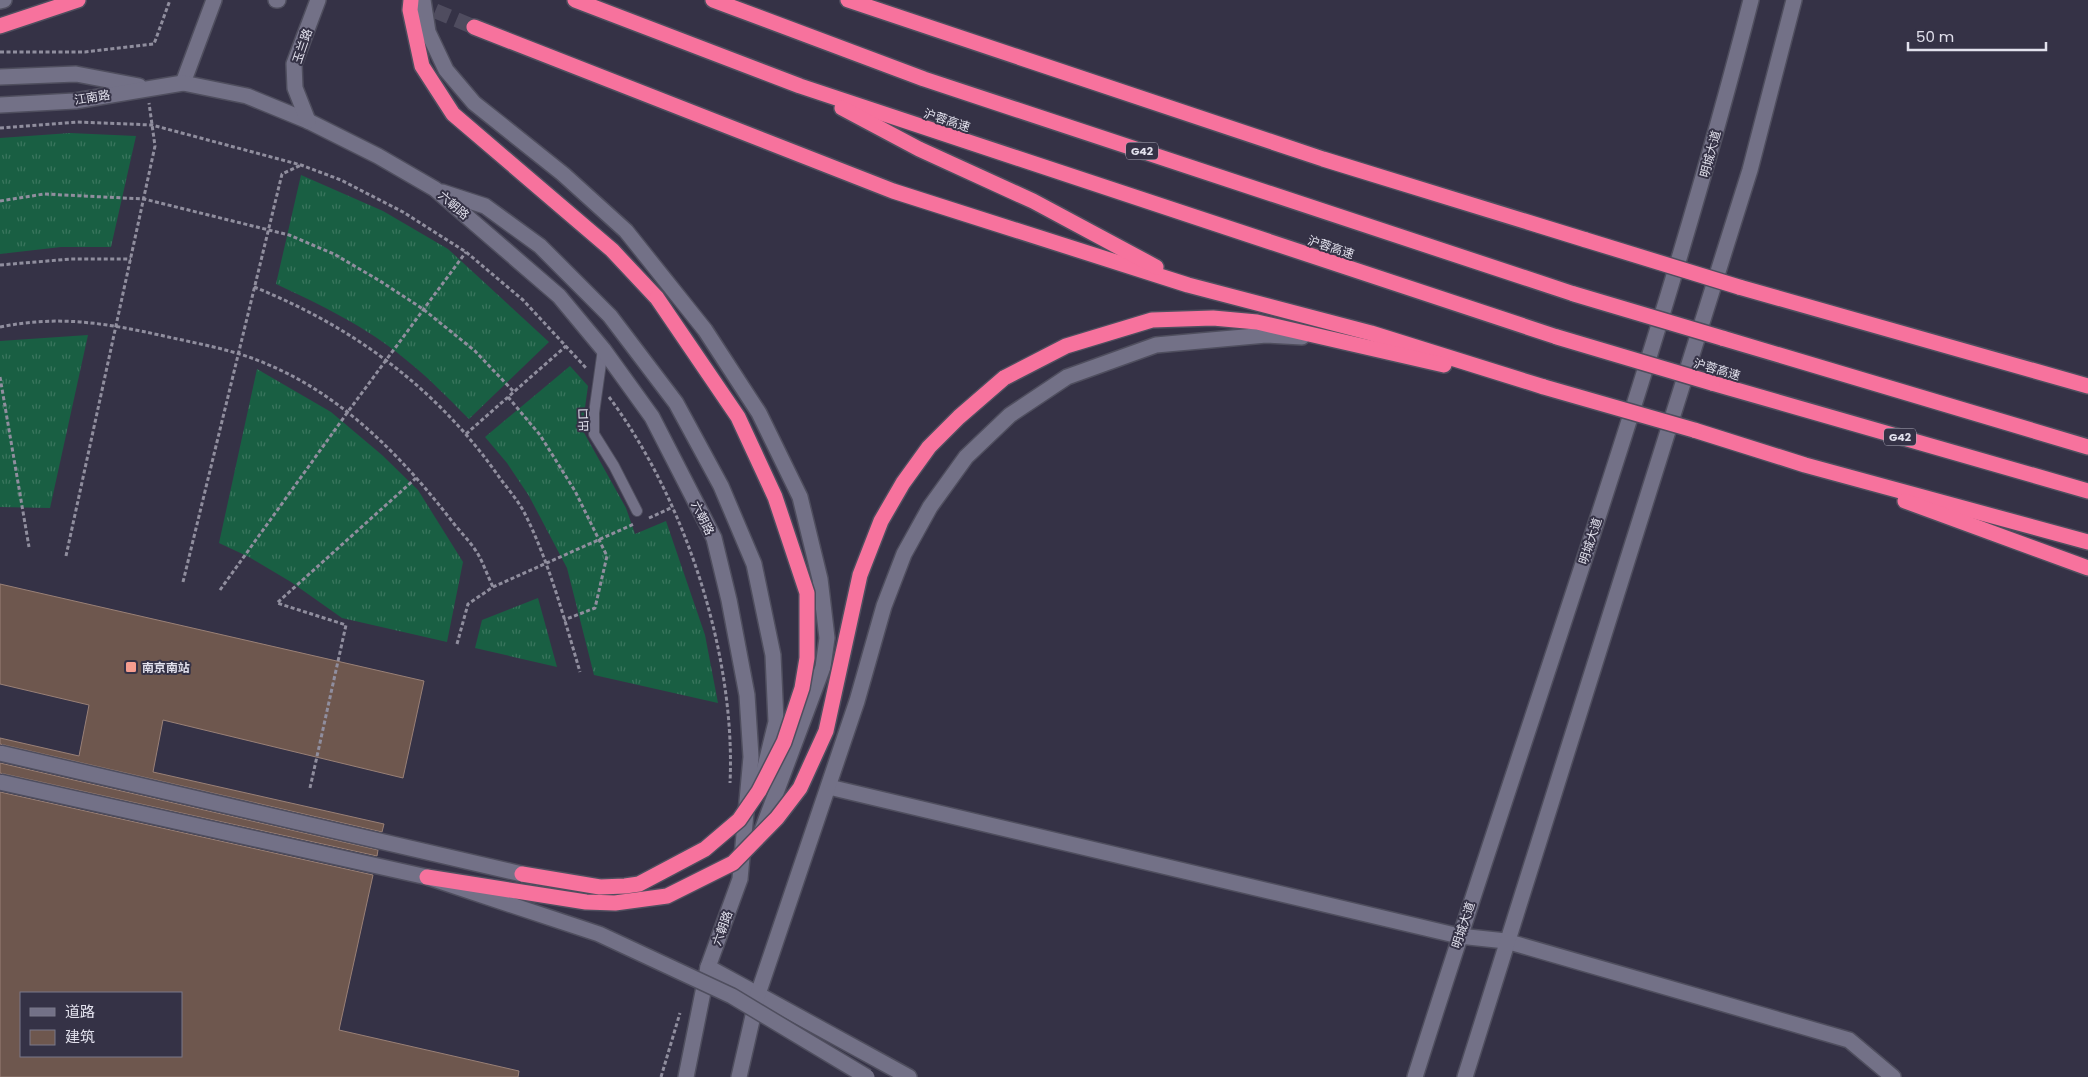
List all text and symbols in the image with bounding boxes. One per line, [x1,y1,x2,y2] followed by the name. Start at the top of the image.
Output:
[1908,20,2046,52] scale bar
[288,26,316,66] street label: 玉兰路
[1916,26,1954,47] text: 50 m
[73,86,111,108] street label: 江南路
[922,104,972,136] street label: 沪蓉高速
[1696,129,1724,179] street label: 明城大道
[1126,142,1158,160] road number: G42
[435,187,473,223] street label: 六朝路
[1306,231,1356,263] street label: 沪蓉高速
[1692,354,1742,384] street label: 沪蓉高速
[574,408,592,432] street label: 出口
[1884,428,1916,446] road number: G42
[687,498,719,538] street label: 六朝路
[1574,516,1606,566] street label: 明城大道
[142,659,190,676] place label: 南京南站
[124,660,138,674] marker: 南京南站
[1447,900,1479,950] street label: 明城大道
[708,908,736,948] street label: 六朝路
[20,992,182,1057] legend
[65,1001,95,1022] text: 道路
[65,1026,95,1047] text: 建筑

